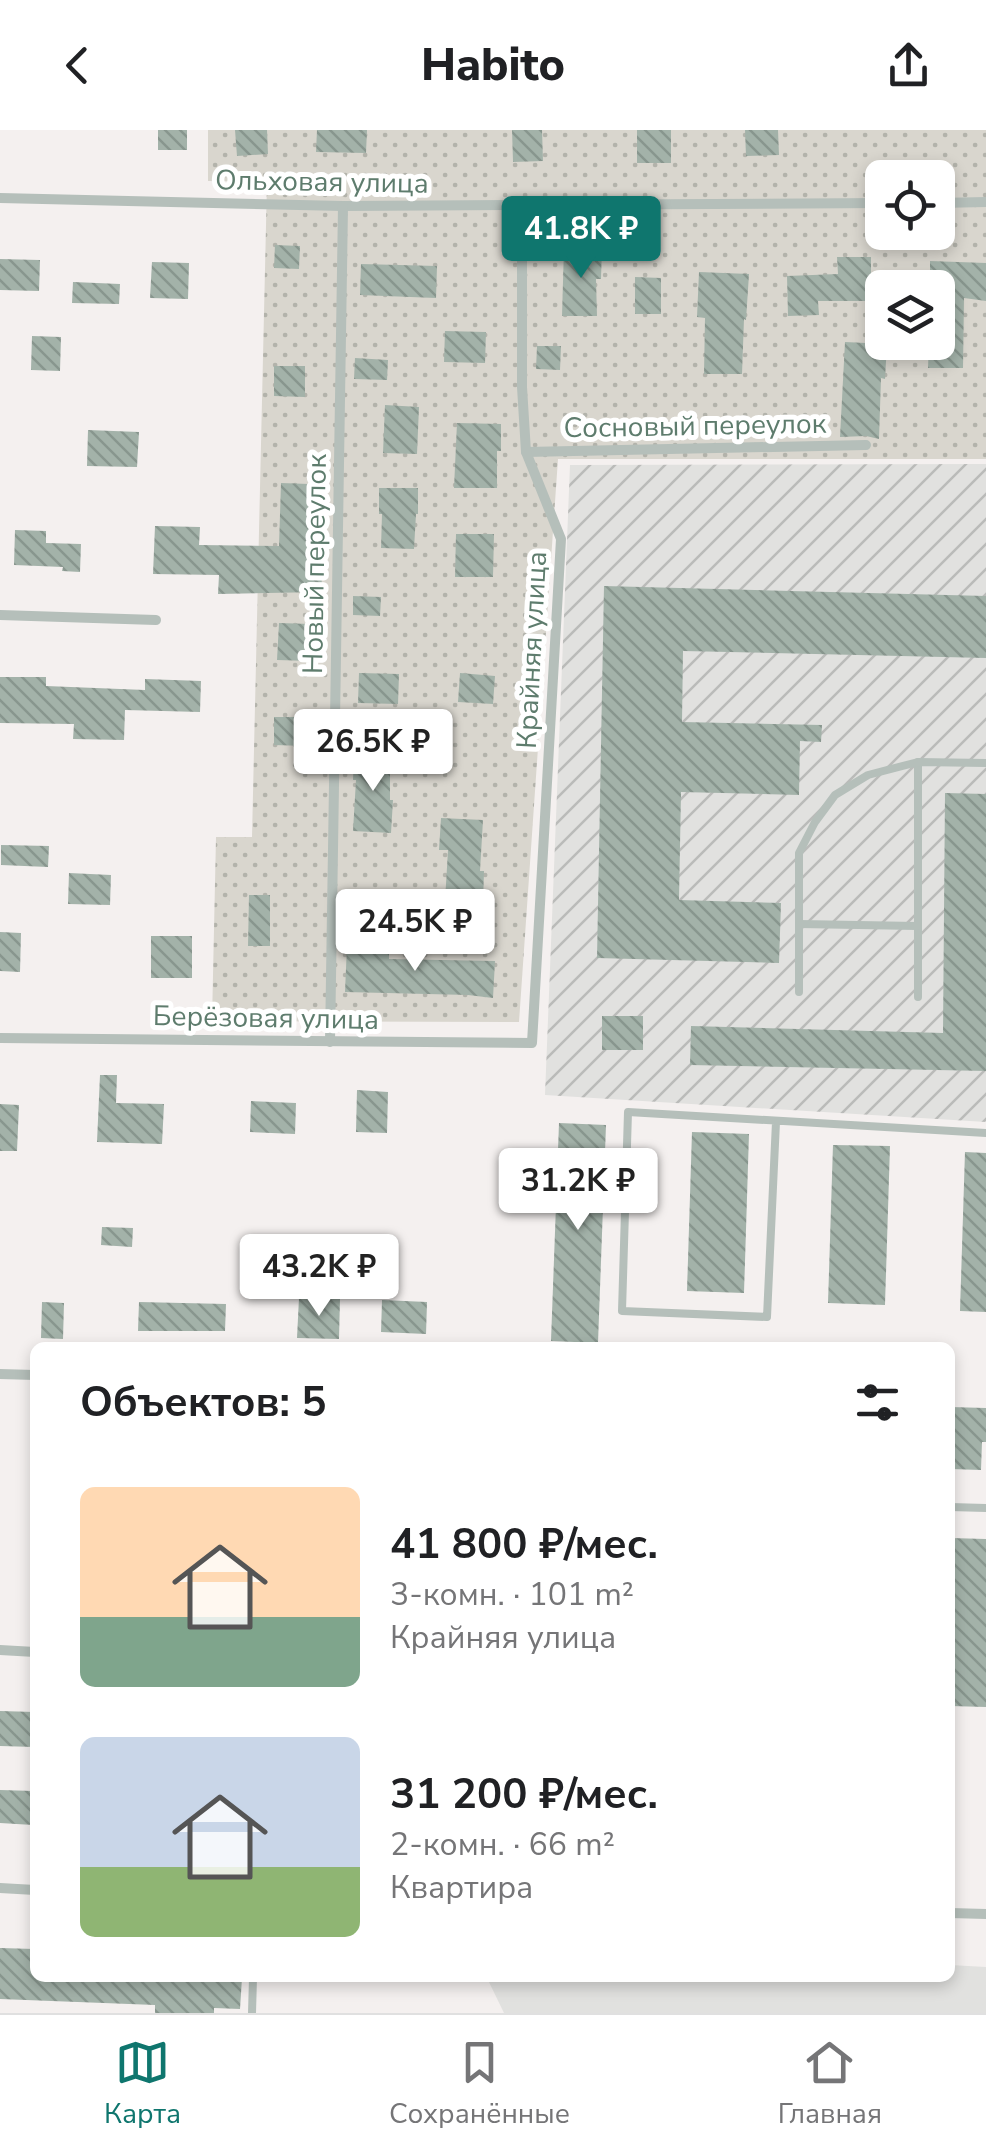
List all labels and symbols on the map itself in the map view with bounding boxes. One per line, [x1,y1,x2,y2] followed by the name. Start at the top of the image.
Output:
[215,161,429,203] street label: Ольховая улица
[489,196,673,281] pin: 41.8K ₽
[563,405,827,447] street label: Сосновый переулок
[294,453,336,674] street label: Новый переулок
[508,550,556,750] street label: Крайняя улица
[281,709,465,794] pin: 26.5K ₽
[323,889,507,974] pin: 24.5K ₽
[153,997,379,1039] street label: Берёзовая улица
[486,1148,670,1233] pin: 31.2K ₽
[227,1234,411,1319] pin: 43.2K ₽

